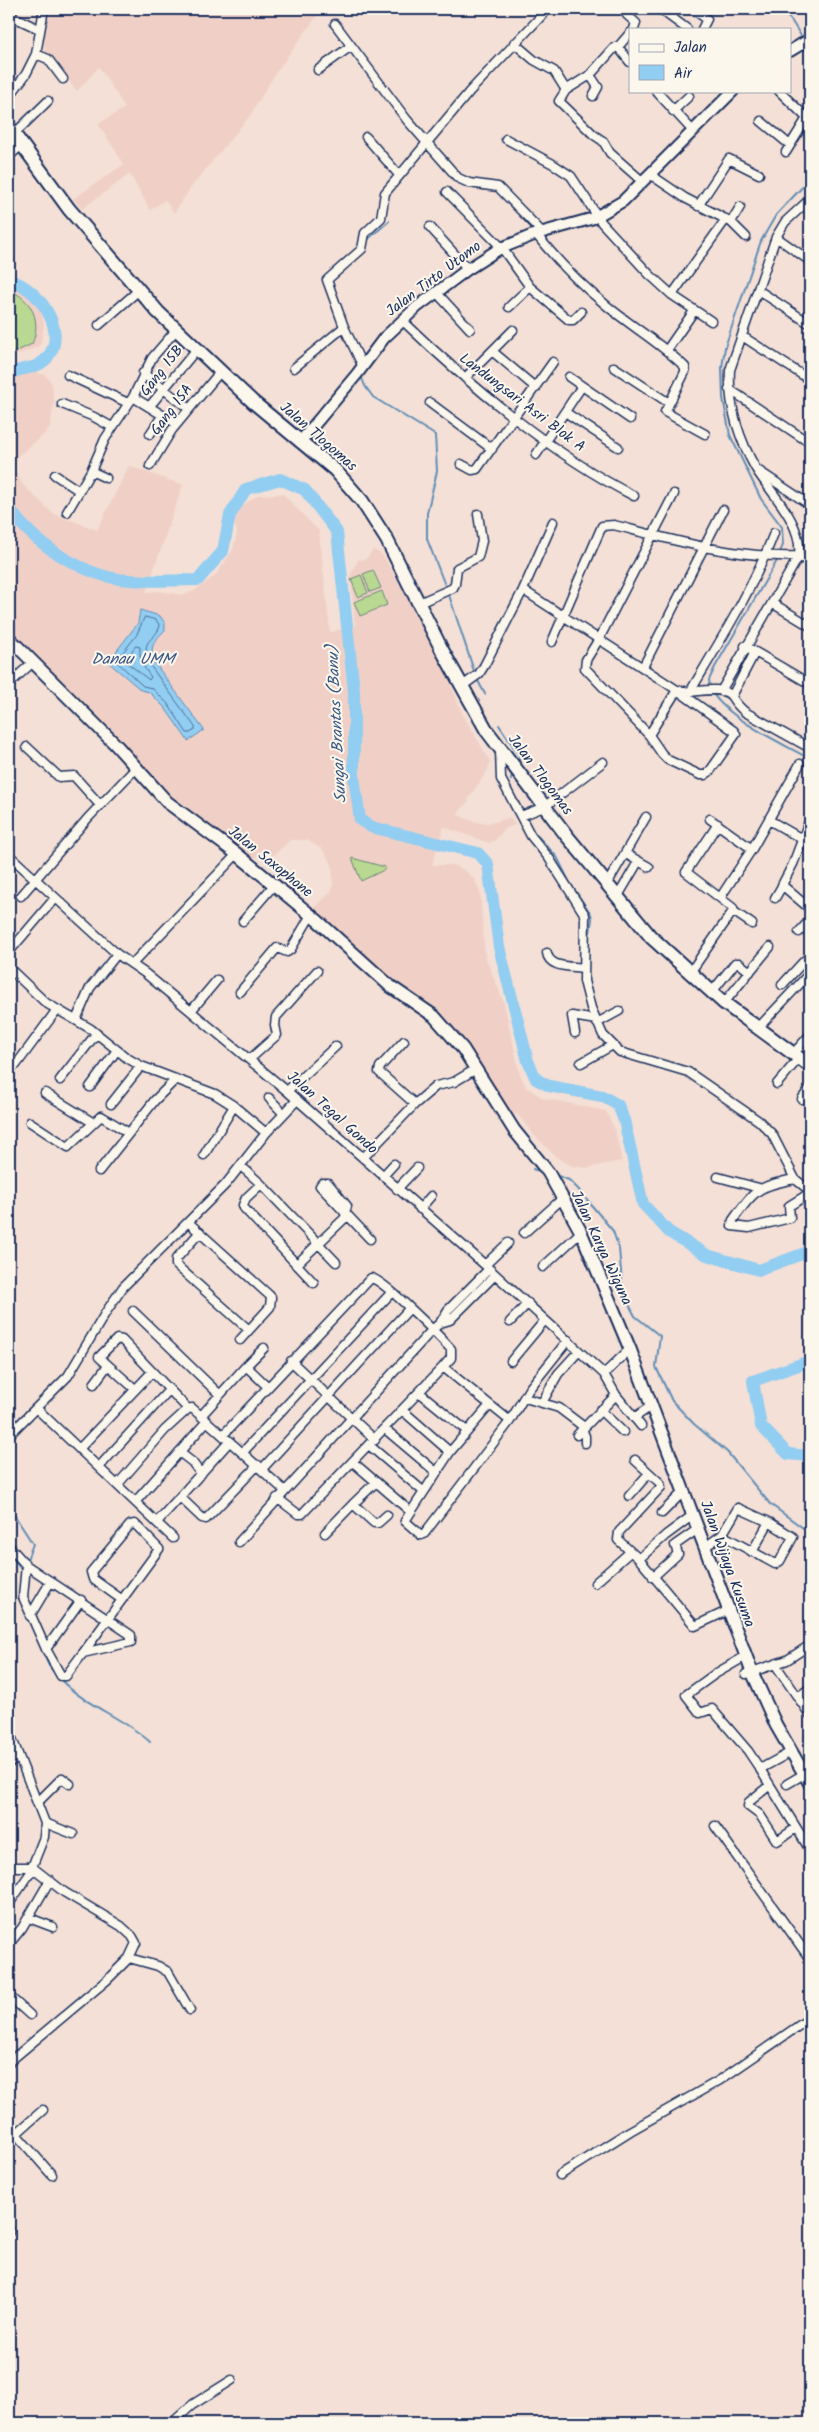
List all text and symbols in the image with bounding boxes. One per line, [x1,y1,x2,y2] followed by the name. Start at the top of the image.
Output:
[629,28,792,92] legend
[674,36,707,60] text: Jalan
[674,62,693,86] text: Air
[381,235,487,323] street label: Jalan Tirto Utomo
[134,340,190,402] street label: Gang 15B
[454,347,590,459] street label: Landungsari Asri Blok A
[145,379,199,441] street label: Gang 15A
[274,396,363,478] street label: Jalan Tlogomas
[320,642,354,804] water label: Sungai Brantas (Banu)
[92,647,178,672] water label: Danau UMM
[501,729,579,821] street label: Jalan Tlogomas
[222,820,318,904] street label: Jalan Saxophone
[281,1065,383,1161] street label: Jalan Tegal Gondo
[564,1187,638,1309] street label: Jalan Karya Wiguna
[693,1497,761,1631] street label: Jalan Wijaya Kusuma

